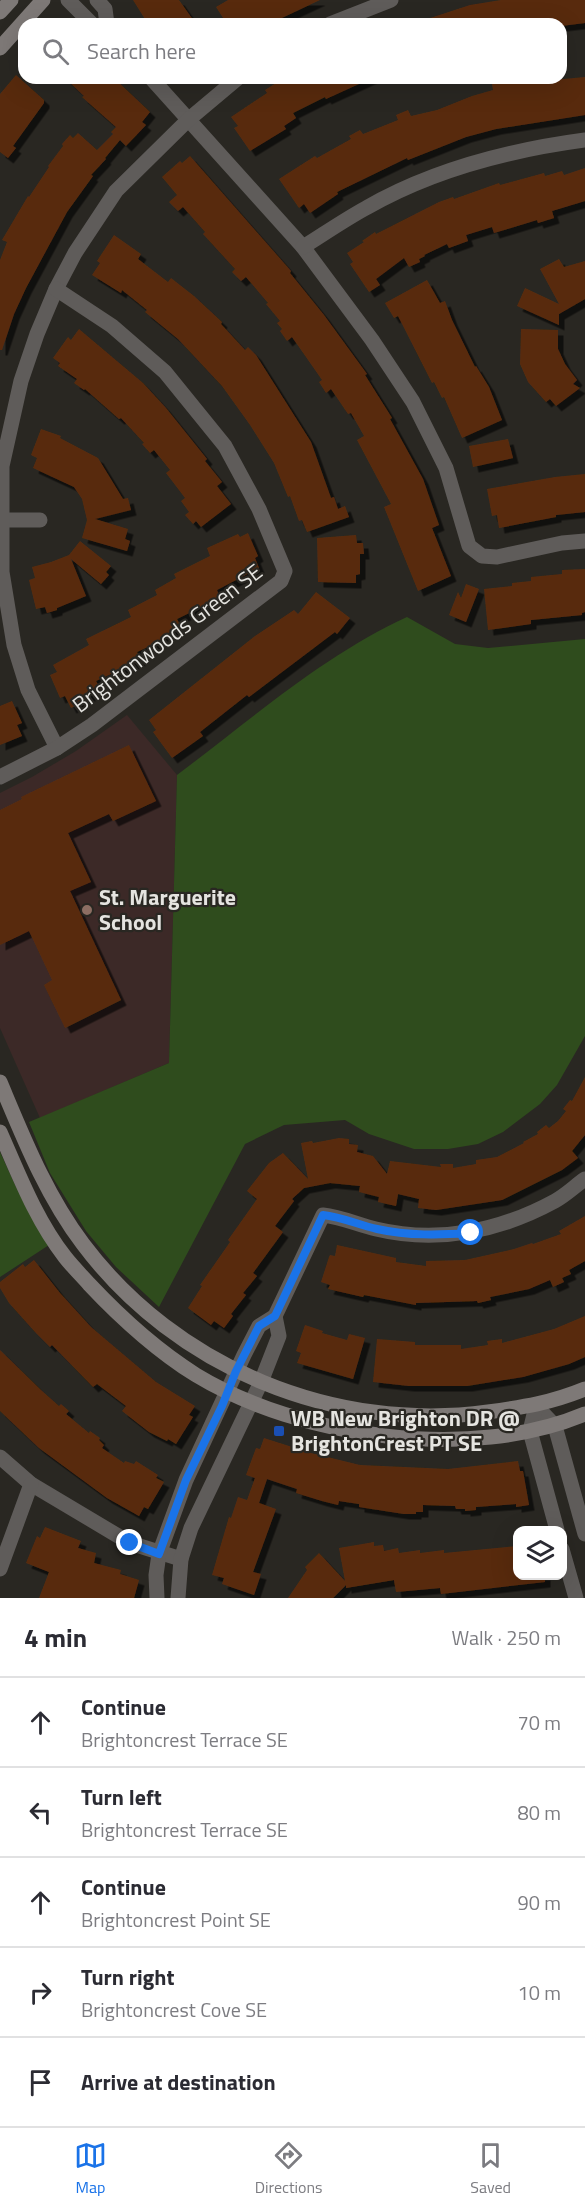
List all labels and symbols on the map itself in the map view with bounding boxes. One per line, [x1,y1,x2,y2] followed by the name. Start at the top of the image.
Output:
[65,555,269,721] street label: Brightonwoods Green SE
[99,880,236,939] place label: St. Marguerite School
[80,903,94,917] marker: St. Marguerite School
[457,1219,483,1245] route start
[291,1401,520,1460] place label: WB New Brighton DR @ BrightonCrest PT SE
[272,1424,286,1438] marker: WB New Brighton DR @ BrightonCrest PT SE
[116,1529,142,1555] route end

